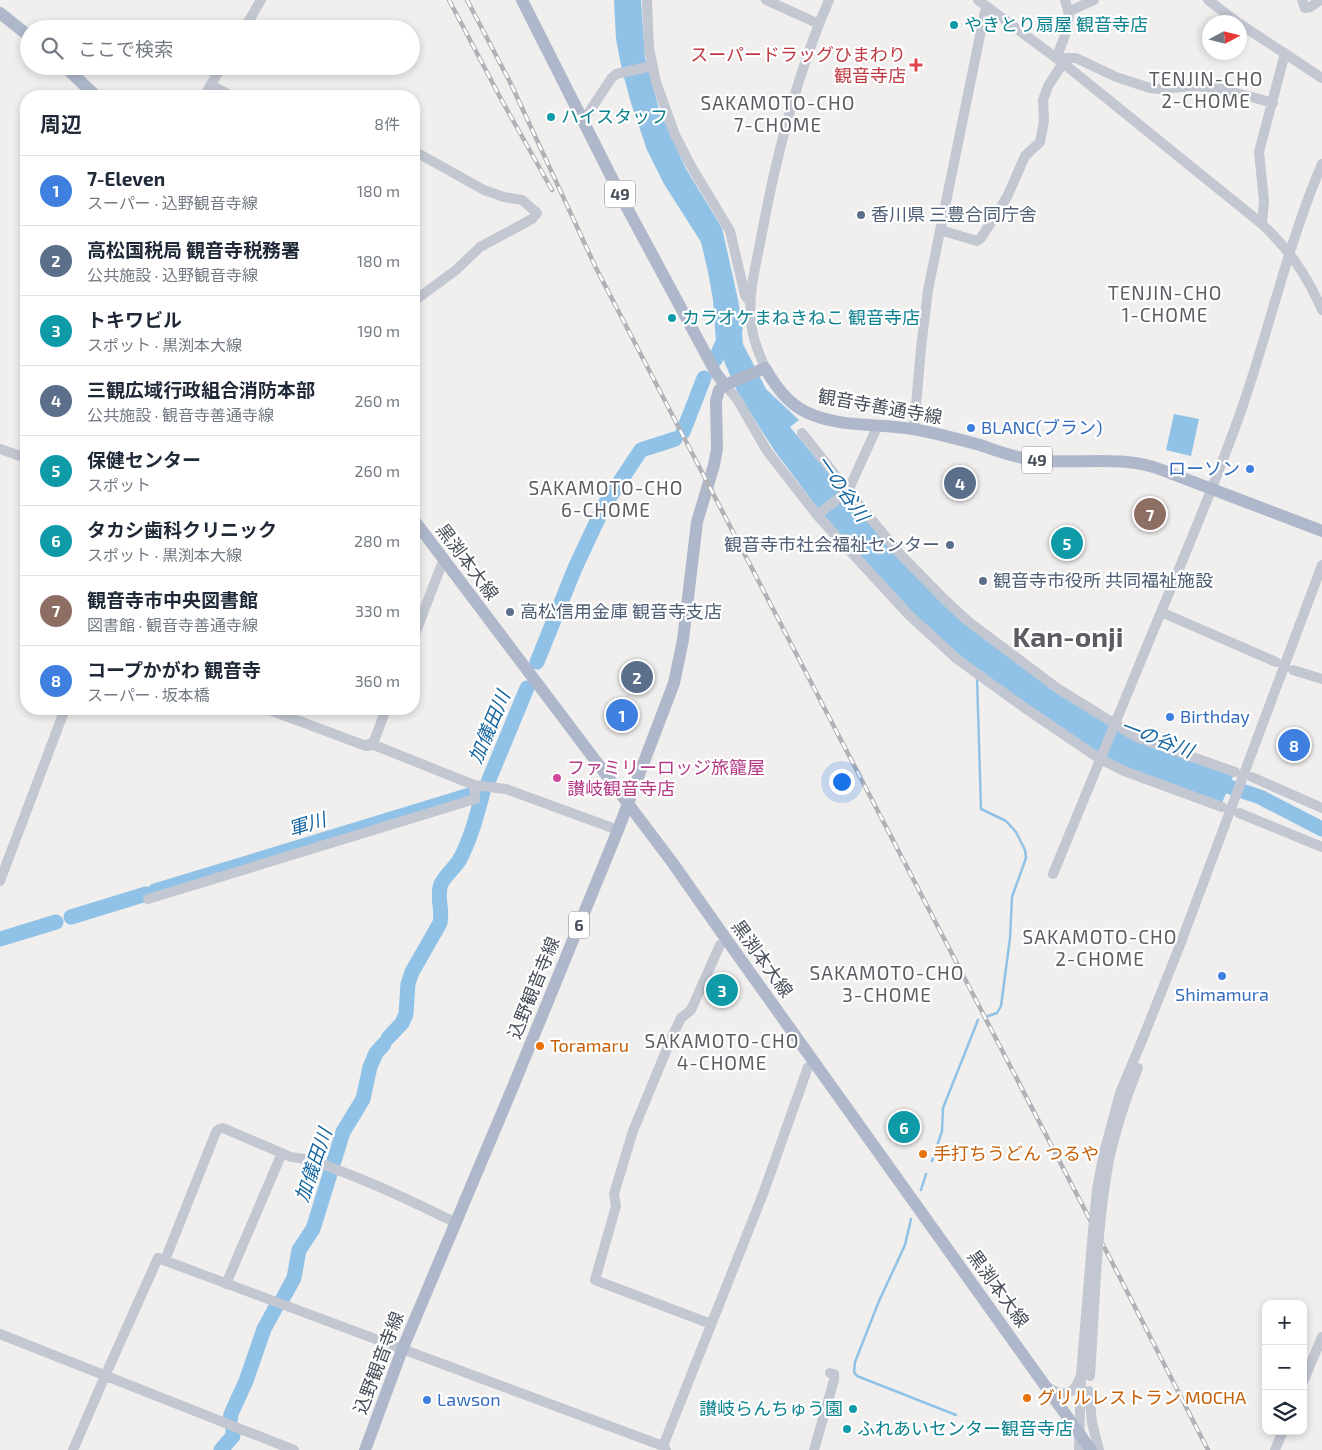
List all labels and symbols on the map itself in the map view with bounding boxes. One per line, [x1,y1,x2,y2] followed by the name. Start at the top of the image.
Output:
[964,13,1148,35] place label: やきとり扇屋 観音寺店
[1202,15,1247,60] north arrow
[948,19,960,31] marker: やきとり扇屋 観音寺店
[690,43,906,86] place label: スーパードラッグひまわり 観音寺店
[910,59,922,71] marker: スーパードラッグひまわり 観音寺店
[1149,67,1263,112] district label: TENJIN-CHO 2-CHOME
[701,91,855,136] district label: SAKAMOTO-CHO 7-CHOME
[561,105,668,127] place label: ハイスタッフ
[545,111,557,123] marker: ハイスタッフ
[605,180,635,208] road number: 49
[871,203,1037,225] place label: 香川県 三豊合同庁舎
[855,209,867,221] marker: 香川県 三豊合同庁舎
[1108,281,1222,326] district label: TENJIN-CHO 1-CHOME
[682,306,920,328] place label: カラオケまねきねこ 観音寺店
[666,312,678,324] marker: カラオケまねきねこ 観音寺店
[816,384,944,428] street label: 観音寺善通寺線
[981,416,1102,438] place label: BLANC(ブラン)
[965,422,977,434] marker: BLANC(ブラン)
[1022,446,1052,474] road number: 49
[812,450,876,527] water label: 一の谷川
[1168,457,1240,479] place label: ローソン
[1244,463,1256,475] marker: ローソン
[944,464,976,502] pin: 4
[529,476,683,521] district label: SAKAMOTO-CHO 6-CHOME
[1134,495,1166,533] pin: 7
[432,519,504,604] street label: 黒渕本大線
[1051,524,1083,562] pin: 5
[724,533,940,555] place label: 観音寺市社会福祉センター
[944,539,956,551] marker: 観音寺市社会福祉センター
[993,569,1213,591] place label: 観音寺市役所 共同福祉施設
[977,575,989,587] marker: 観音寺市役所 共同福祉施設
[520,600,722,622] place label: 高松信用金庫 観音寺支店
[504,606,516,618] marker: 高松信用金庫 観音寺支店
[1013,619,1123,653] district label: Kan-onji
[621,658,653,696] pin: 2
[463,685,515,766] water label: 加儀田川
[606,696,638,734] pin: 1
[1180,705,1250,727] place label: Birthday
[1164,711,1176,723] marker: Birthday
[1118,713,1199,763] water label: 一の谷川
[1278,726,1310,764] pin: 8
[567,756,765,799] place label: ファミリーロッジ旅籠屋 讃岐観音寺店
[829,769,855,795] your location
[551,772,563,784] marker: ファミリーロッジ旅籠屋 讃岐観音寺店
[285,806,330,840] water label: 軍川
[569,912,589,938] road number: 6
[727,916,798,1001] street label: 黒渕本大線
[1023,925,1177,970] district label: SAKAMOTO-CHO 2-CHOME
[503,933,564,1042] street label: 込野観音寺線
[810,961,964,1006] district label: SAKAMOTO-CHO 3-CHOME
[1216,970,1228,982] marker: Shimamura
[706,971,738,1009] pin: 3
[1175,983,1269,1005] place label: Shimamura
[645,1029,799,1074] district label: SAKAMOTO-CHO 4-CHOME
[550,1034,629,1056] place label: Toramaru
[534,1040,546,1052] marker: Toramaru
[888,1108,920,1146] pin: 6
[289,1123,336,1205] water label: 加儀田川
[933,1142,1099,1164] place label: 手打ちうどん つるや
[917,1148,929,1160] marker: 手打ちうどん つるや
[963,1246,1034,1331] street label: 黒渕本大線
[348,1308,408,1417] street label: 込野観音寺線
[1037,1386,1247,1408] place label: グリルレストラン MOCHA
[437,1388,501,1410] place label: Lawson
[1021,1392,1033,1404] marker: グリルレストラン MOCHA
[421,1394,433,1406] marker: Lawson
[699,1397,843,1419] place label: 讃岐らんちゅう園
[847,1403,859,1415] marker: 讃岐らんちゅう園
[857,1417,1073,1439] place label: ふれあいセンター観音寺店
[841,1423,853,1435] marker: ふれあいセンター観音寺店

